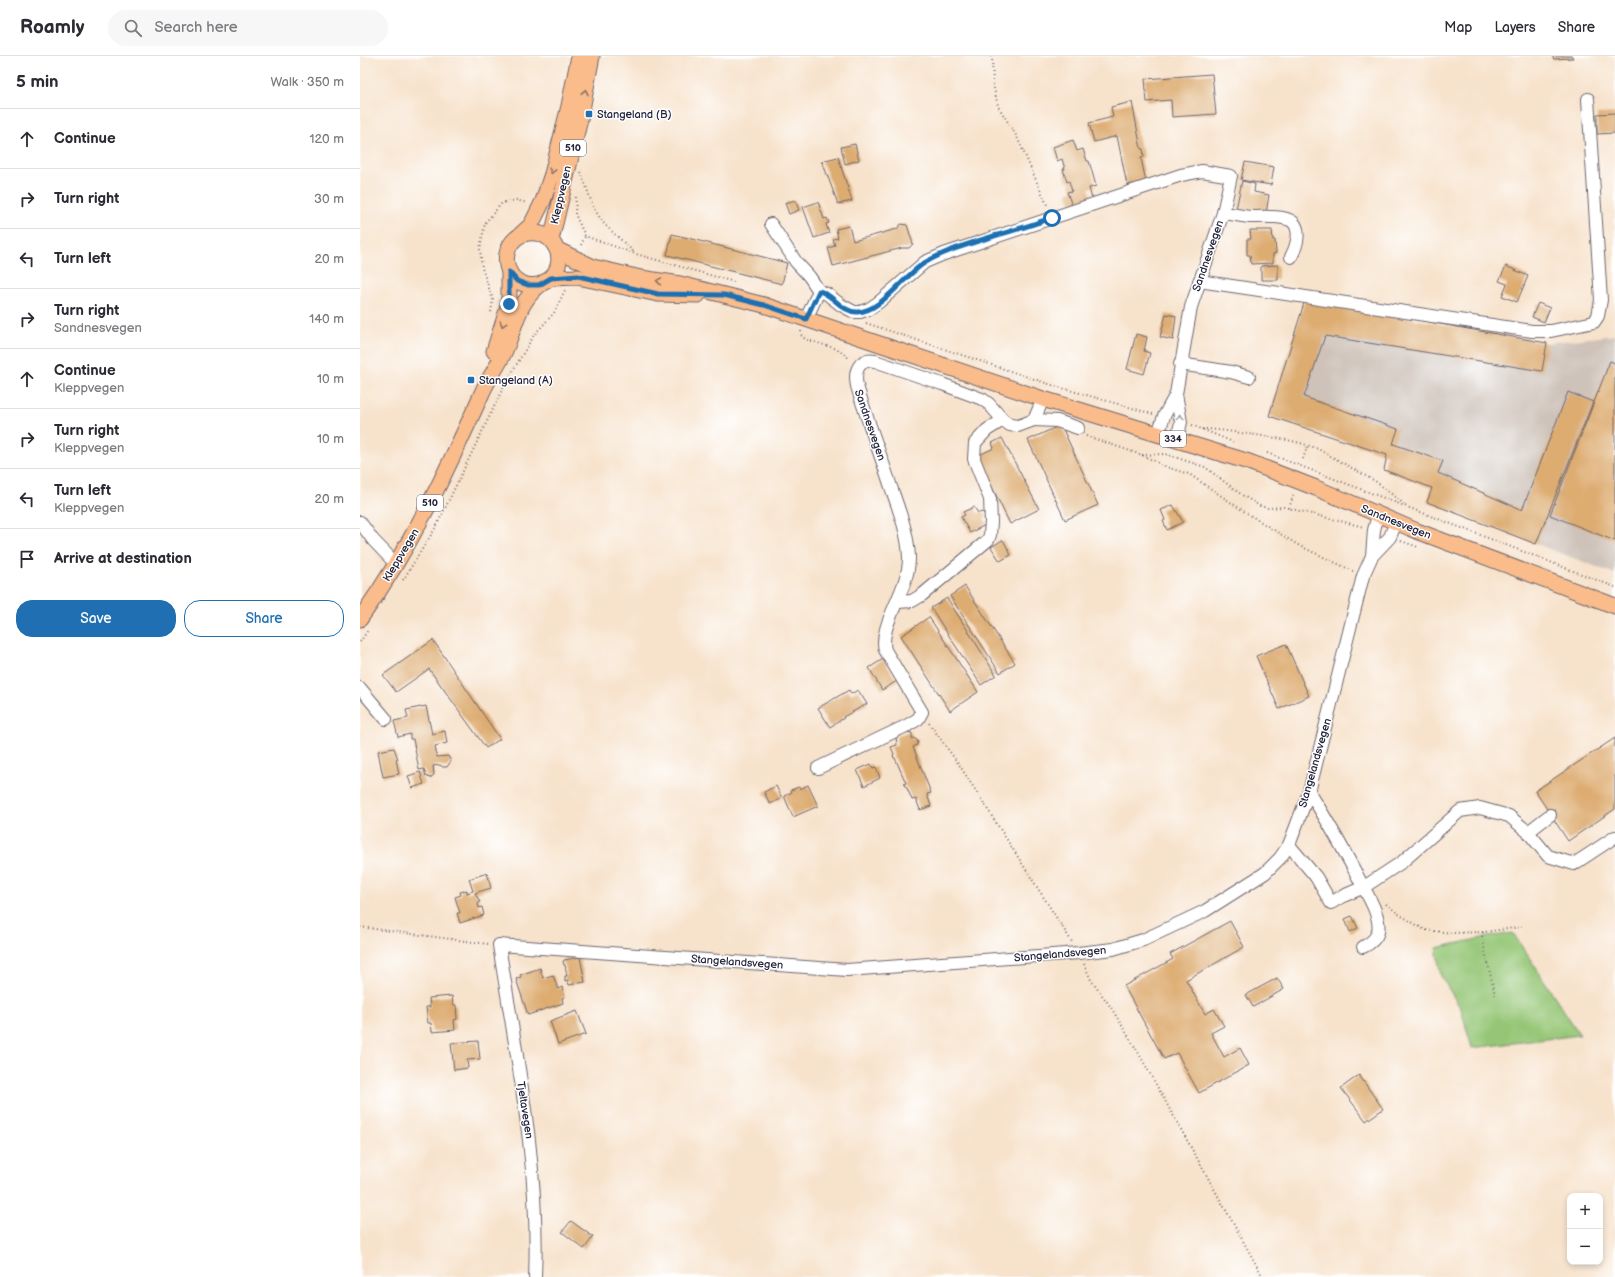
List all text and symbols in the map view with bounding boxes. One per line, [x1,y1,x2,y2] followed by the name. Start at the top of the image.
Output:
[108,10,388,46] search box
[20,16,84,39] text: Roamly
[122,17,144,39] icon: search
[154,18,238,37] text: Search here
[1444,19,1472,36] text: Map
[1494,19,1536,36] text: Layers
[1558,19,1595,36] text: Share
[16,72,59,92] text: 5 min
[270,74,344,90] text: Walk · 350 m
[580,89,588,96] one-way arrow
[597,108,672,121] place label: Stangeland (B)
[584,109,594,119] marker: Stangeland (B)
[16,128,38,150] icon: ahead
[54,129,116,148] text: Continue
[309,131,344,147] text: 120 m
[560,140,586,156] road number: 510
[548,165,574,225] street label: Kleppvegen
[548,168,557,175] one-way arrow
[16,188,38,210] icon: right
[54,189,119,208] text: Turn right
[314,191,344,207] text: 30 m
[1043,209,1061,227] route start
[1190,219,1226,293] street label: Sandnesvegen
[16,248,38,270] icon: left
[54,249,111,268] text: Turn left
[314,251,344,267] text: 20 m
[655,277,662,286] one-way arrow
[500,295,518,313] route end
[54,301,119,320] text: Turn right
[16,308,38,330] icon: right
[309,311,344,327] text: 140 m
[54,320,142,336] text: Sandnesvegen
[499,321,508,328] one-way arrow
[54,361,116,380] text: Continue
[16,368,38,390] icon: ahead
[317,371,344,387] text: 10 m
[479,374,553,387] place label: Stangeland (A)
[466,375,476,385] marker: Stangeland (A)
[54,380,124,396] text: Kleppvegen
[852,388,888,462] street label: Sandnesvegen
[1176,414,1185,420] one-way arrow
[54,421,119,440] text: Turn right
[16,428,38,450] icon: right
[317,431,344,447] text: 10 m
[1160,431,1186,447] road number: 334
[54,440,124,456] text: Kleppvegen
[54,481,111,500] text: Turn left
[16,488,38,510] icon: left
[314,491,344,507] text: 20 m
[417,495,443,511] road number: 510
[54,500,124,516] text: Kleppvegen
[1359,502,1433,542] street label: Sandnesvegen
[380,526,422,584] street label: Kleppvegen
[16,548,38,570] icon: arrive
[54,549,192,568] text: Arrive at destination
[16,600,176,637] button: Save
[184,600,344,637] button: Share
[1296,717,1334,809] street label: Stangelandsvegen
[1013,943,1107,965] street label: Stangelandsvegen
[690,952,784,972] street label: Stangelandsvegen
[514,1080,536,1140] street label: Tjeltavegen
[1567,1193,1603,1265] map controls
[1567,1193,1603,1229] button: +
[1567,1229,1603,1265] button: −

